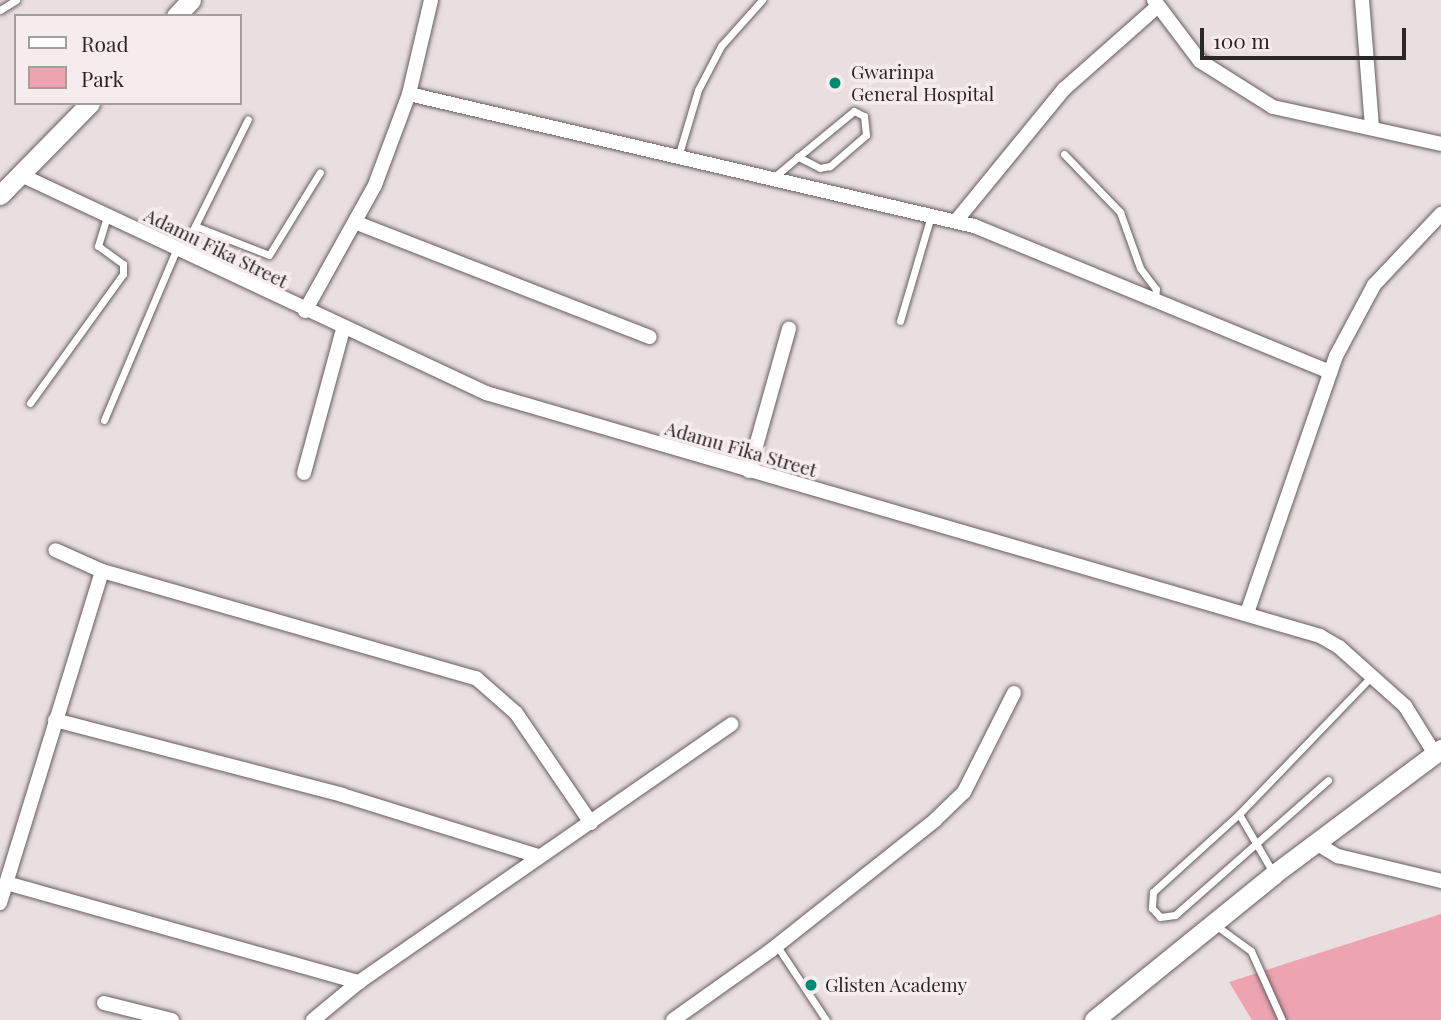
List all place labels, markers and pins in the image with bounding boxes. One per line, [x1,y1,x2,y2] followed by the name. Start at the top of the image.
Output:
[851,61,994,105] place label: Gwarinpa General Hospital
[825,73,845,93] marker: Gwarinpa General Hospital
[825,974,968,996] place label: Glisten Academy
[803,977,819,993] marker: Glisten Academy

